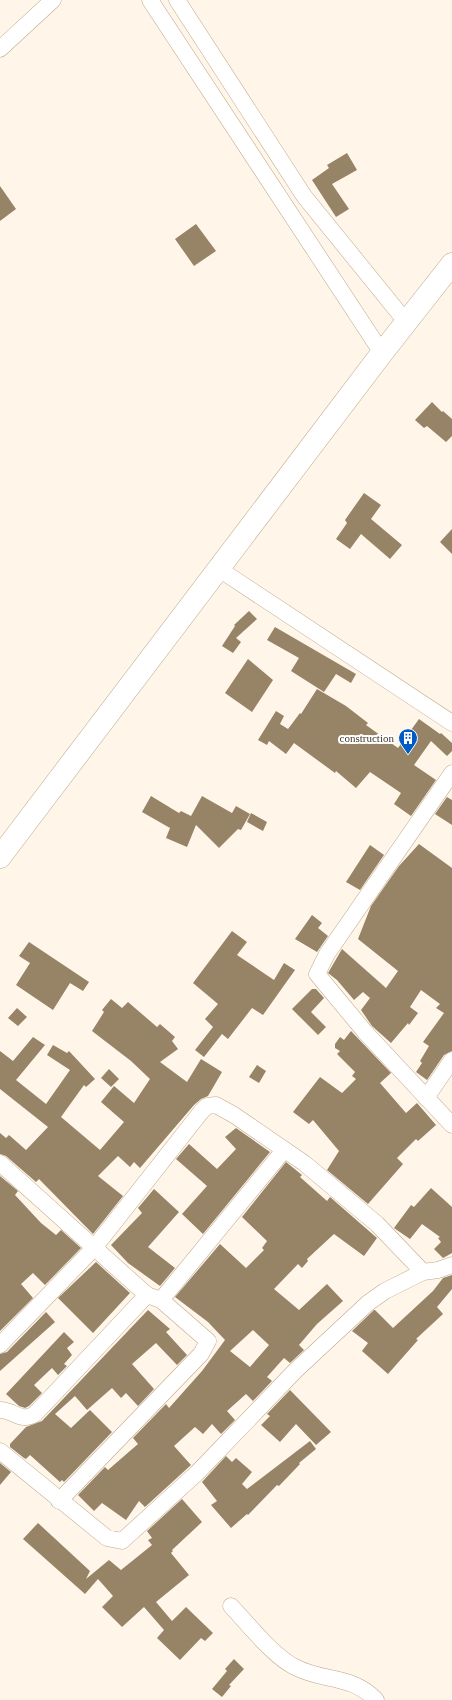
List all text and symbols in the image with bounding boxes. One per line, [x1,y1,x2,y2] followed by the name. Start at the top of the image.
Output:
[397,727,419,755] building icon: construction
[340,732,394,744] place label: construction

